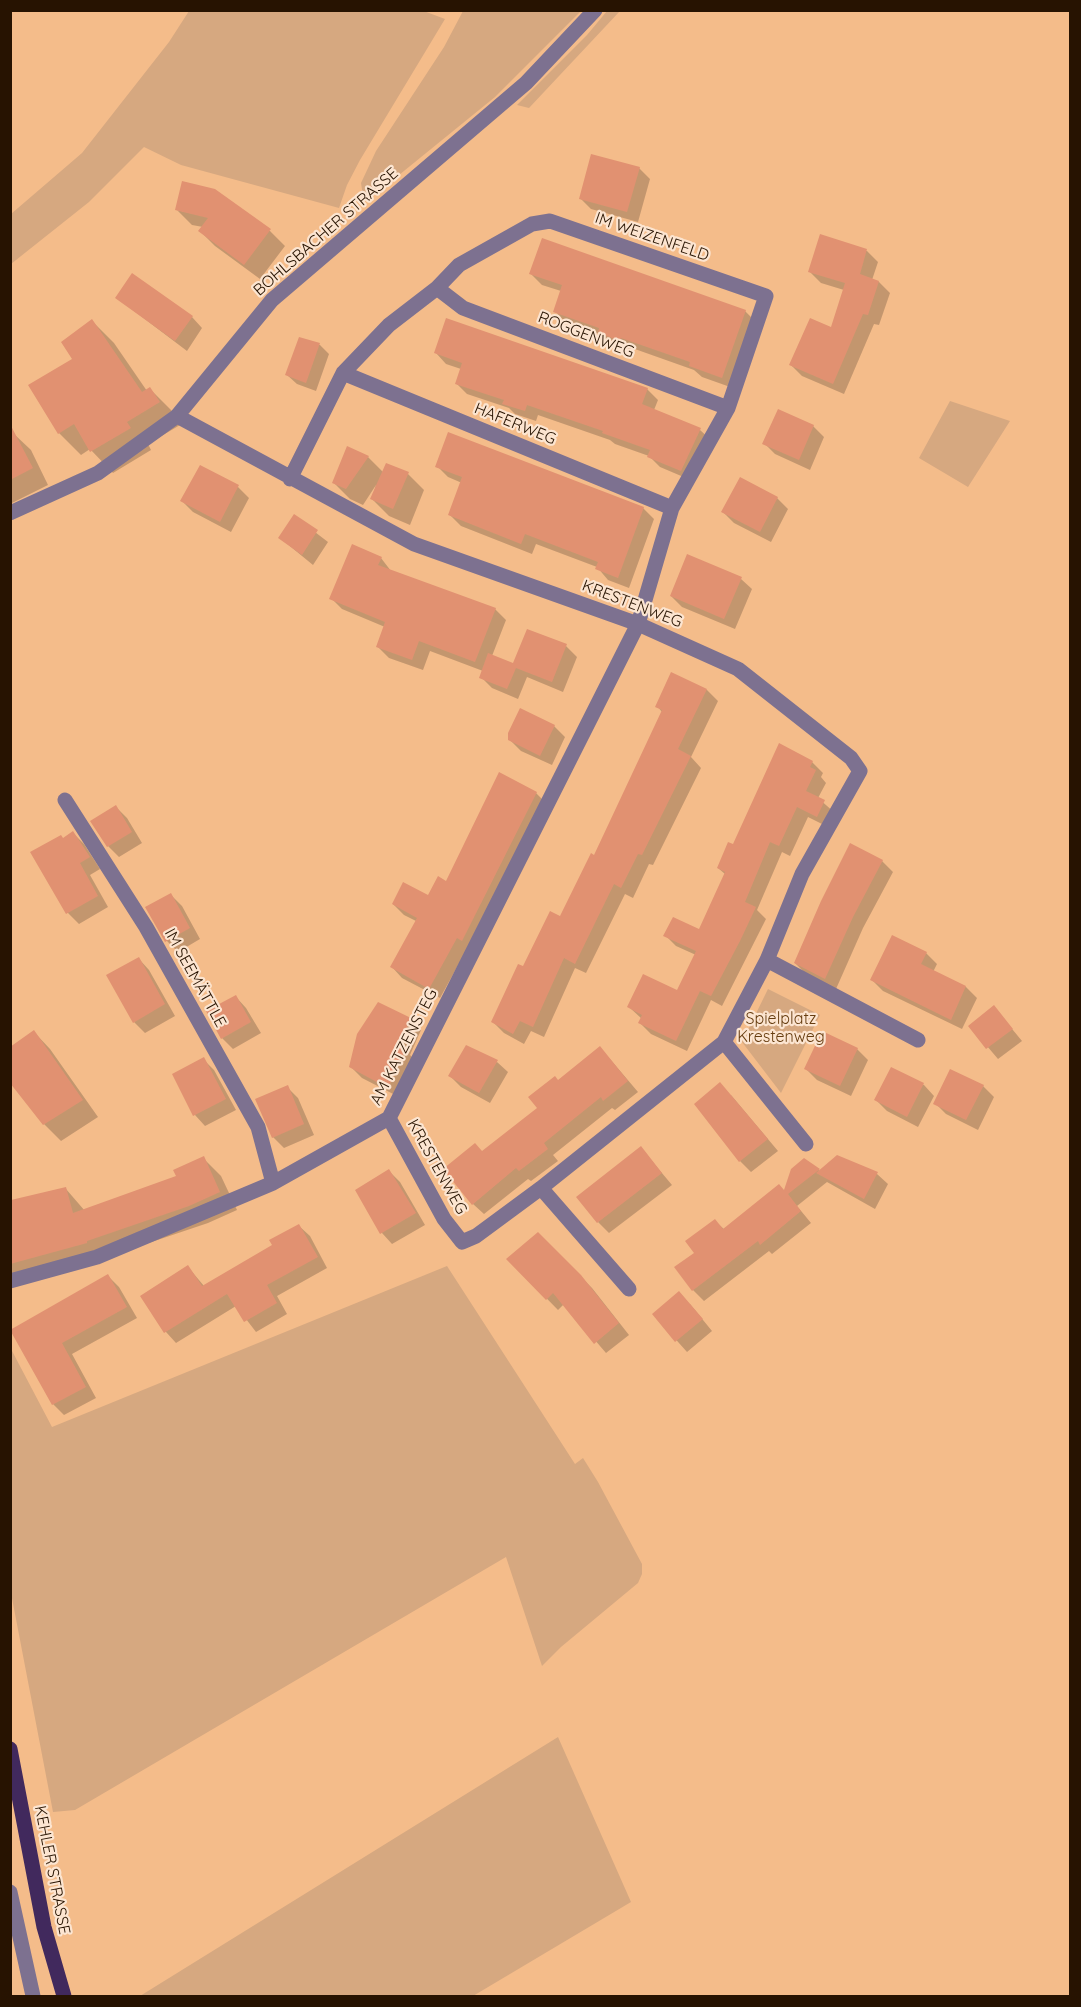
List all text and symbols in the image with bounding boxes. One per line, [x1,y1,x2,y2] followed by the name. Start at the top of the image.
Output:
[250,164,402,300] street label: BOHLSBACHER STRASSE
[592,208,712,266] street label: IM WEIZENFELD
[535,308,637,362] street label: ROGGENWEG
[471,399,559,449] street label: HAFERWEG
[579,576,685,632] street label: KRESTENWEG
[160,925,230,1031] street label: IM SEEMÄTTLE
[366,986,442,1108] street label: AM KATZENSTEG
[737,1009,825,1047] park label: Spielplatz Krestenweg
[403,1116,471,1218] street label: KRESTENWEG
[30,1804,74,1936] street label: KEHLER STRASSE

